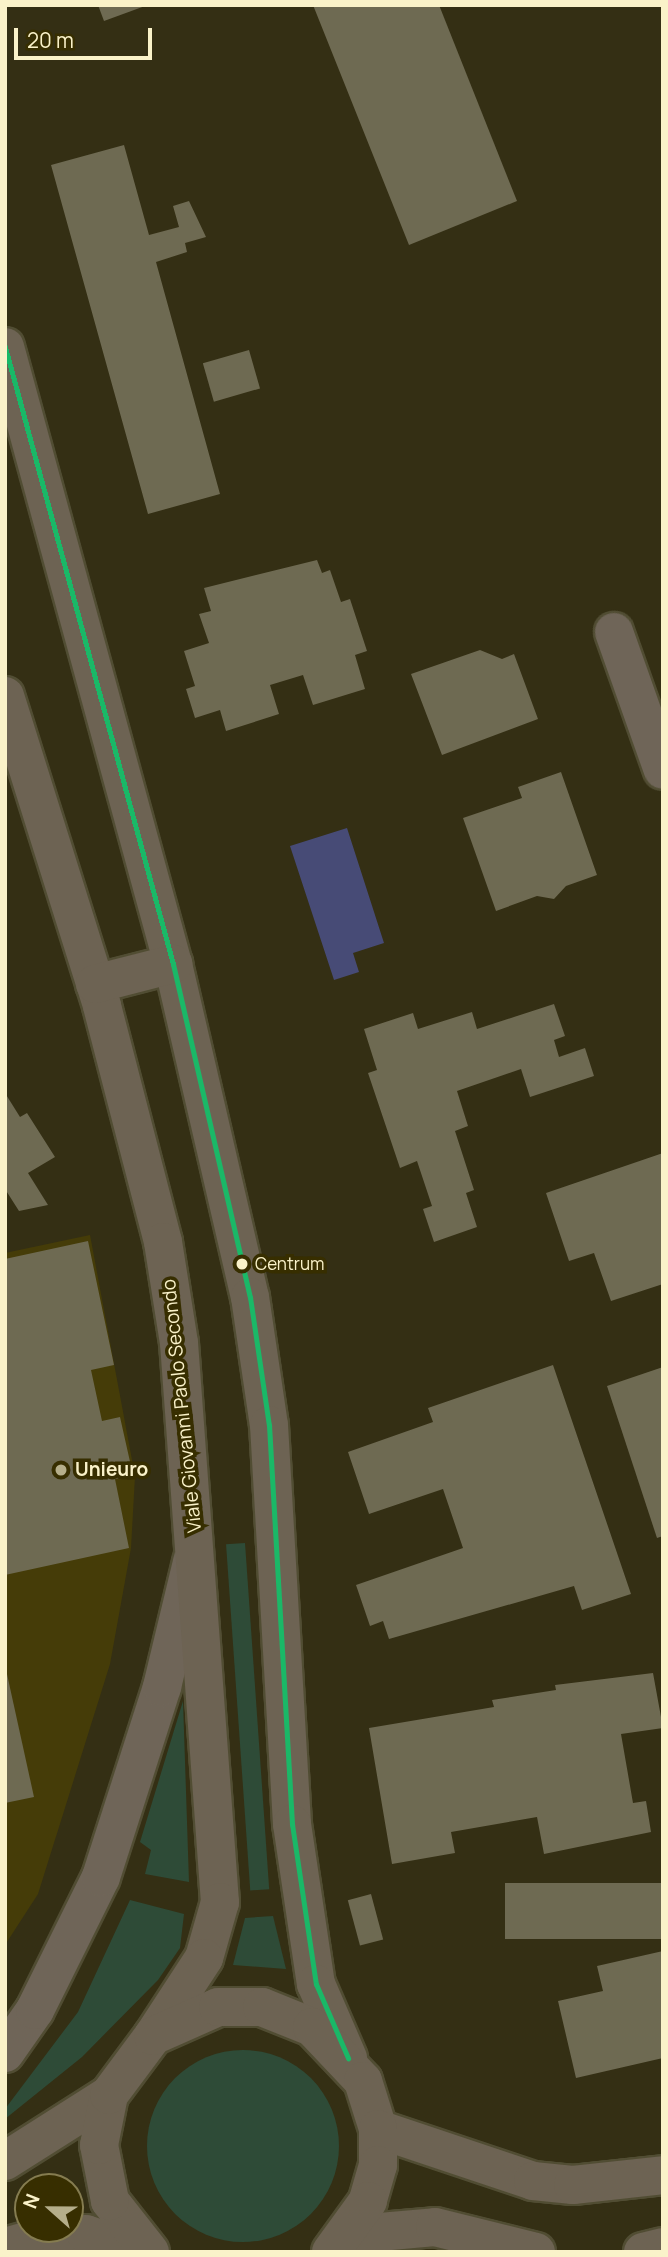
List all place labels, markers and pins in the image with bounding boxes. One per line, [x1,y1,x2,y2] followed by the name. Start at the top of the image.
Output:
[255,1254,324,1274] place label: Centrum
[235,1257,249,1271] marker: Centrum
[75,1459,148,1481] place label: Unieuro
[53,1462,69,1478] marker: Unieuro

